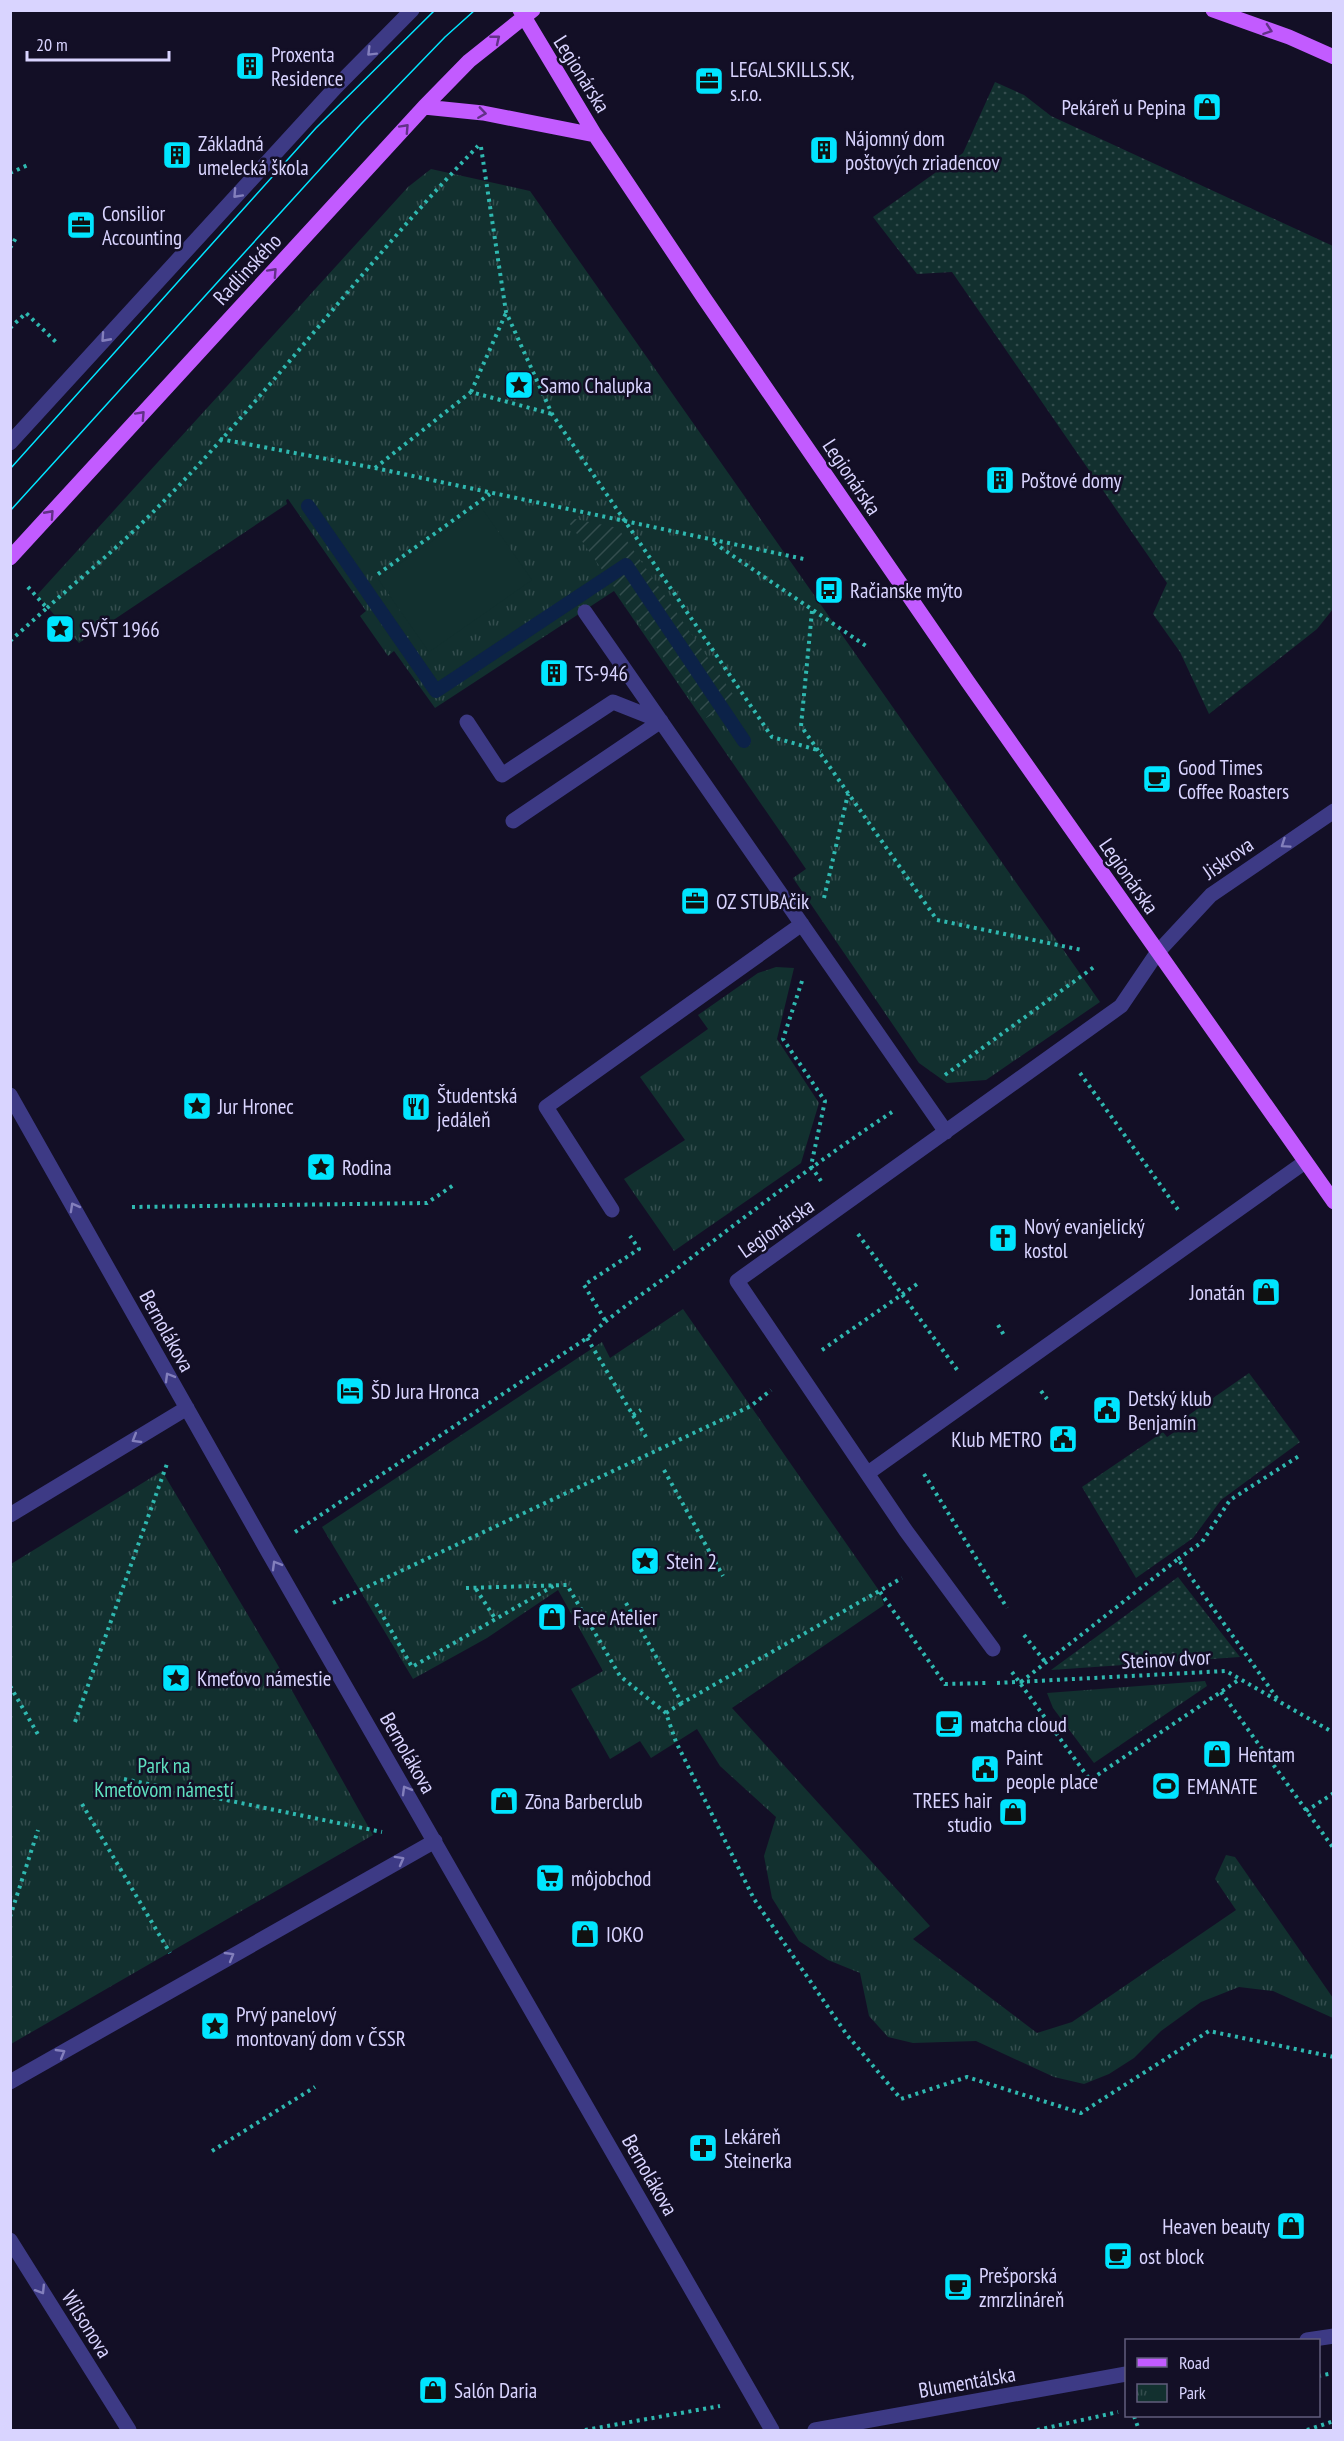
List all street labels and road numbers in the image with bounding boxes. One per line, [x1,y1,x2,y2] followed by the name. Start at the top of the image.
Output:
[548,30,616,118] street label: Legionárska
[207,228,287,310] street label: Radlinského
[817,434,887,520] street label: Legionárska
[1196,831,1259,886] street label: Jiskrova
[1093,833,1165,919] street label: Legionárska
[733,1192,819,1264] street label: Legionárska
[134,1285,200,1377] street label: Bernolákova
[1120,1643,1212,1675] street label: Steinov dvor
[374,1708,442,1798] street label: Bernolákova
[616,2130,684,2220] street label: Bernolákova
[56,2285,118,2363] street label: Wilsonova
[916,2360,1018,2404] street label: Blumentálska

